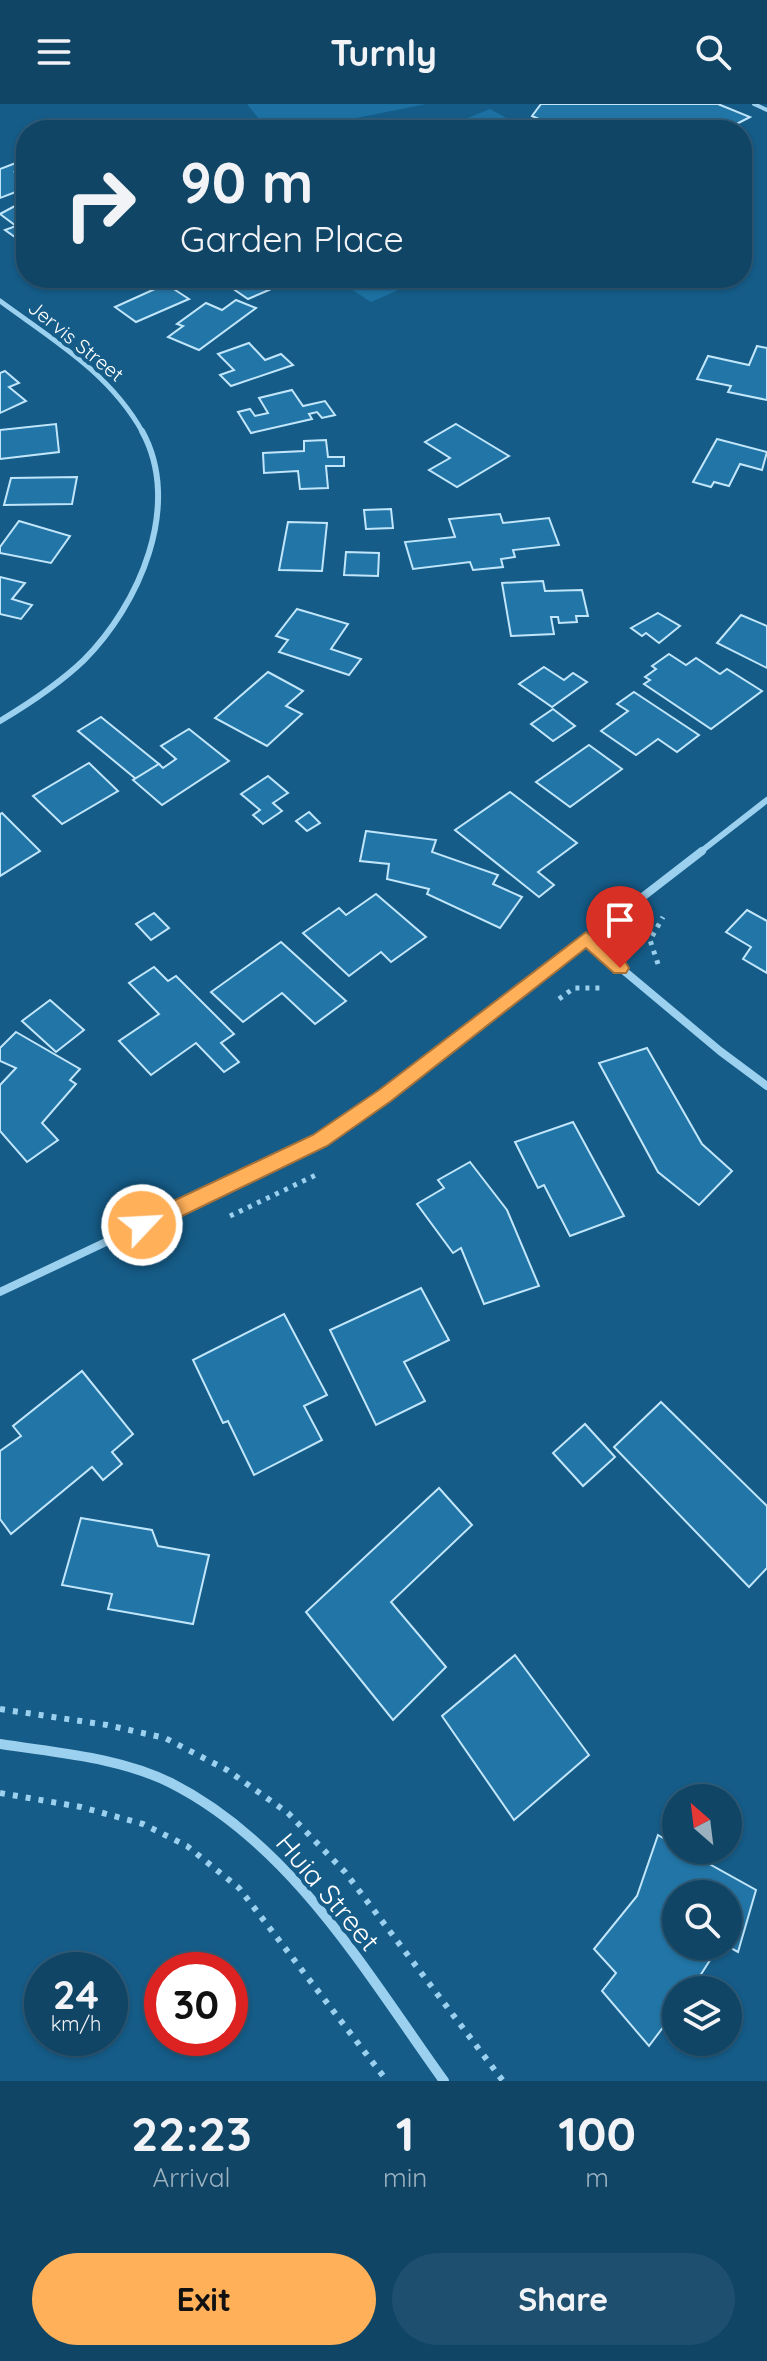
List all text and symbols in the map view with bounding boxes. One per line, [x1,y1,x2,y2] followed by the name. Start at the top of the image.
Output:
[32,30,76,74] icon: menu
[330,30,437,75] text: Turnly
[691,30,735,74] icon: search
[180,147,314,217] text: 90 m
[48,152,152,256] icon: right
[180,216,404,261] text: Garden Place
[23,294,129,387] street label: Jervis Street
[586,886,654,968] pin
[598,898,642,942] icon: arrive
[100,1183,184,1267] position arrow
[662,1784,742,1864] north arrow
[662,1784,742,2056] map controls
[269,1826,388,1958] street label: Huia Street
[662,1880,742,1960] button: search
[144,1952,248,2056] speed limit sign: 30
[53,1969,99,2019] text: 24
[662,1976,742,2056] button: layers
[51,2011,101,2036] text: km/h
[131,2103,252,2163] text: 22:23
[396,2103,414,2163] text: 1
[558,2103,636,2163] text: 100
[153,2161,230,2194] text: Arrival
[383,2161,427,2194] text: min
[585,2161,609,2194] text: m
[32,2253,376,2345] button: Exit
[392,2253,735,2345] button: Share

